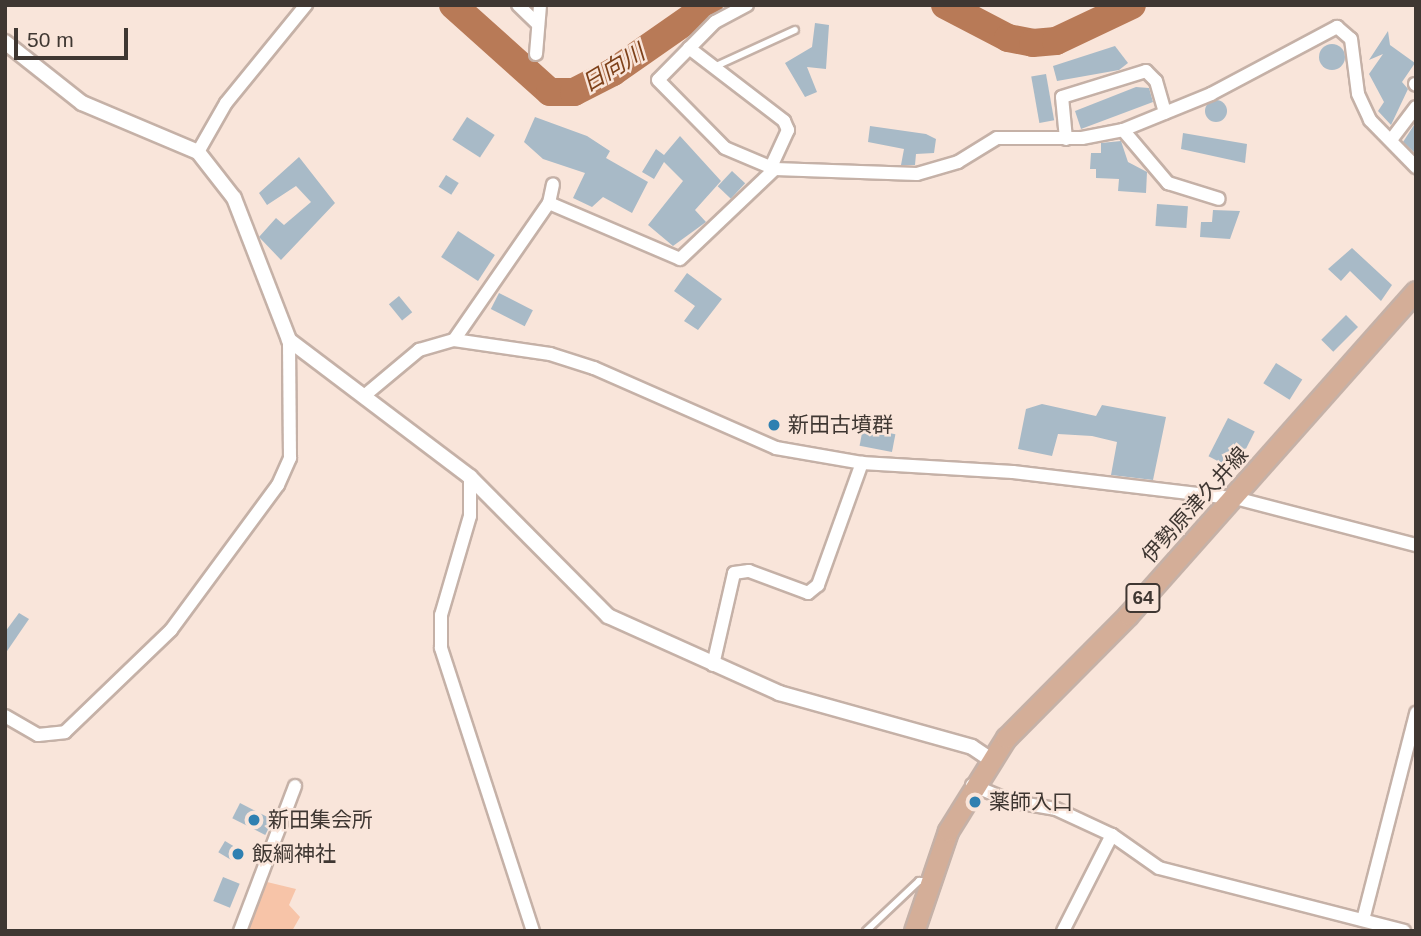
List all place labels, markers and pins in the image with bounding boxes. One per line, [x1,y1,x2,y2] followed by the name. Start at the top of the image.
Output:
[788,412,893,438] place label: 新田古墳群
[766,417,782,433] marker: 新田古墳群
[989,789,1073,815] place label: 薬師入口
[967,794,983,810] marker: 薬師入口
[268,807,373,833] place label: 新田集会所
[246,812,262,828] marker: 新田集会所
[252,841,336,867] place label: 飯綱神社
[230,846,246,862] marker: 飯綱神社

